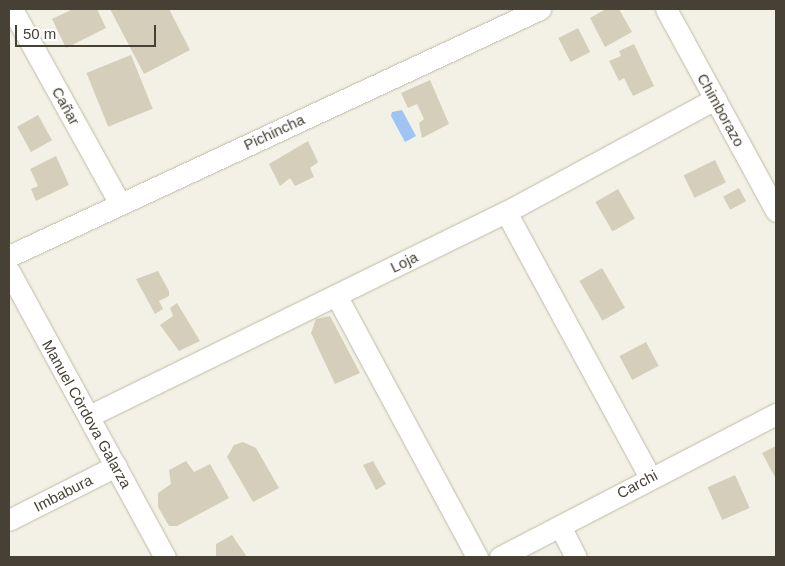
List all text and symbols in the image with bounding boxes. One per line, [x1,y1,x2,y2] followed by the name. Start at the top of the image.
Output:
[18,15,159,47] scale bar
[23,25,56,42] text: 50 m
[694,70,748,150] street label: Chimborazo
[48,84,84,128] street label: Cañar
[241,110,307,154] street label: Pichincha
[387,248,421,276] street label: Loja
[39,337,135,491] street label: Manuel Còrdova Galarza
[614,466,660,502] street label: Carchi
[31,471,95,515] street label: Imbabura

